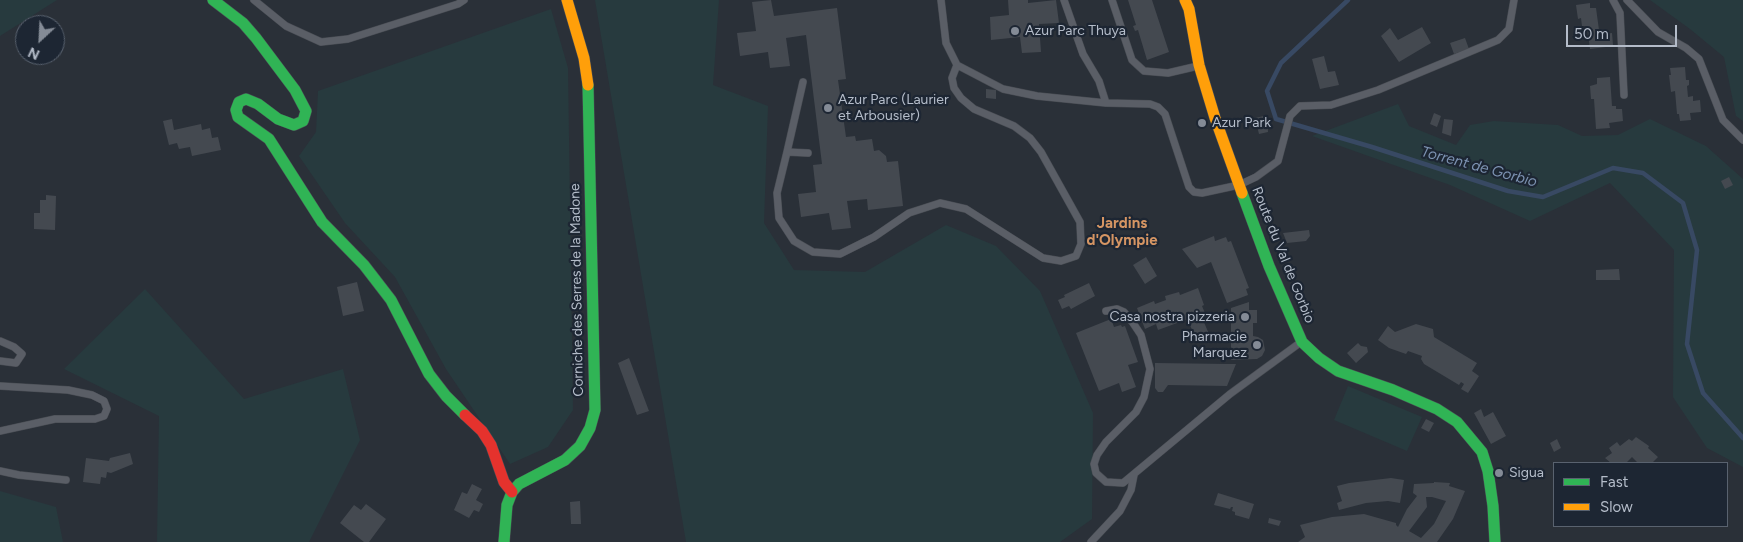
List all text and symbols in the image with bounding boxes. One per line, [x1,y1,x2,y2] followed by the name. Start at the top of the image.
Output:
[15,15,65,65] north arrow
[1568,15,1679,47] scale bar
[1025,23,1126,39] place label: Azur Parc Thuya
[1009,25,1021,37] marker: Azur Parc Thuya
[1574,25,1609,43] text: 50 m
[25,43,42,63] text: N
[838,92,949,124] place label: Azur Parc (Laurier et Arbousier)
[822,102,834,114] marker: Azur Parc (Laurier et Arbousier)
[1212,115,1271,131] place label: Azur Park
[1196,117,1208,129] marker: Azur Park
[1419,143,1539,191] water label: Torrent de Gorbio
[567,183,587,397] street label: Corniche des Serres de la Madone
[1248,184,1318,326] street label: Route du Val de Gorbio
[1086,215,1158,250] district label: Jardins d'Olympie
[1110,309,1235,325] place label: Casa nostra pizzeria
[1239,311,1251,323] marker: Casa nostra pizzeria
[1182,329,1247,362] place label: Pharmacie Marquez
[1251,339,1263,351] marker: Pharmacie Marquez
[1553,462,1728,527] legend
[1509,465,1544,481] place label: Sigua
[1493,467,1505,479] marker: Sigua
[1600,473,1628,491] text: Fast
[1600,498,1633,516] text: Slow

